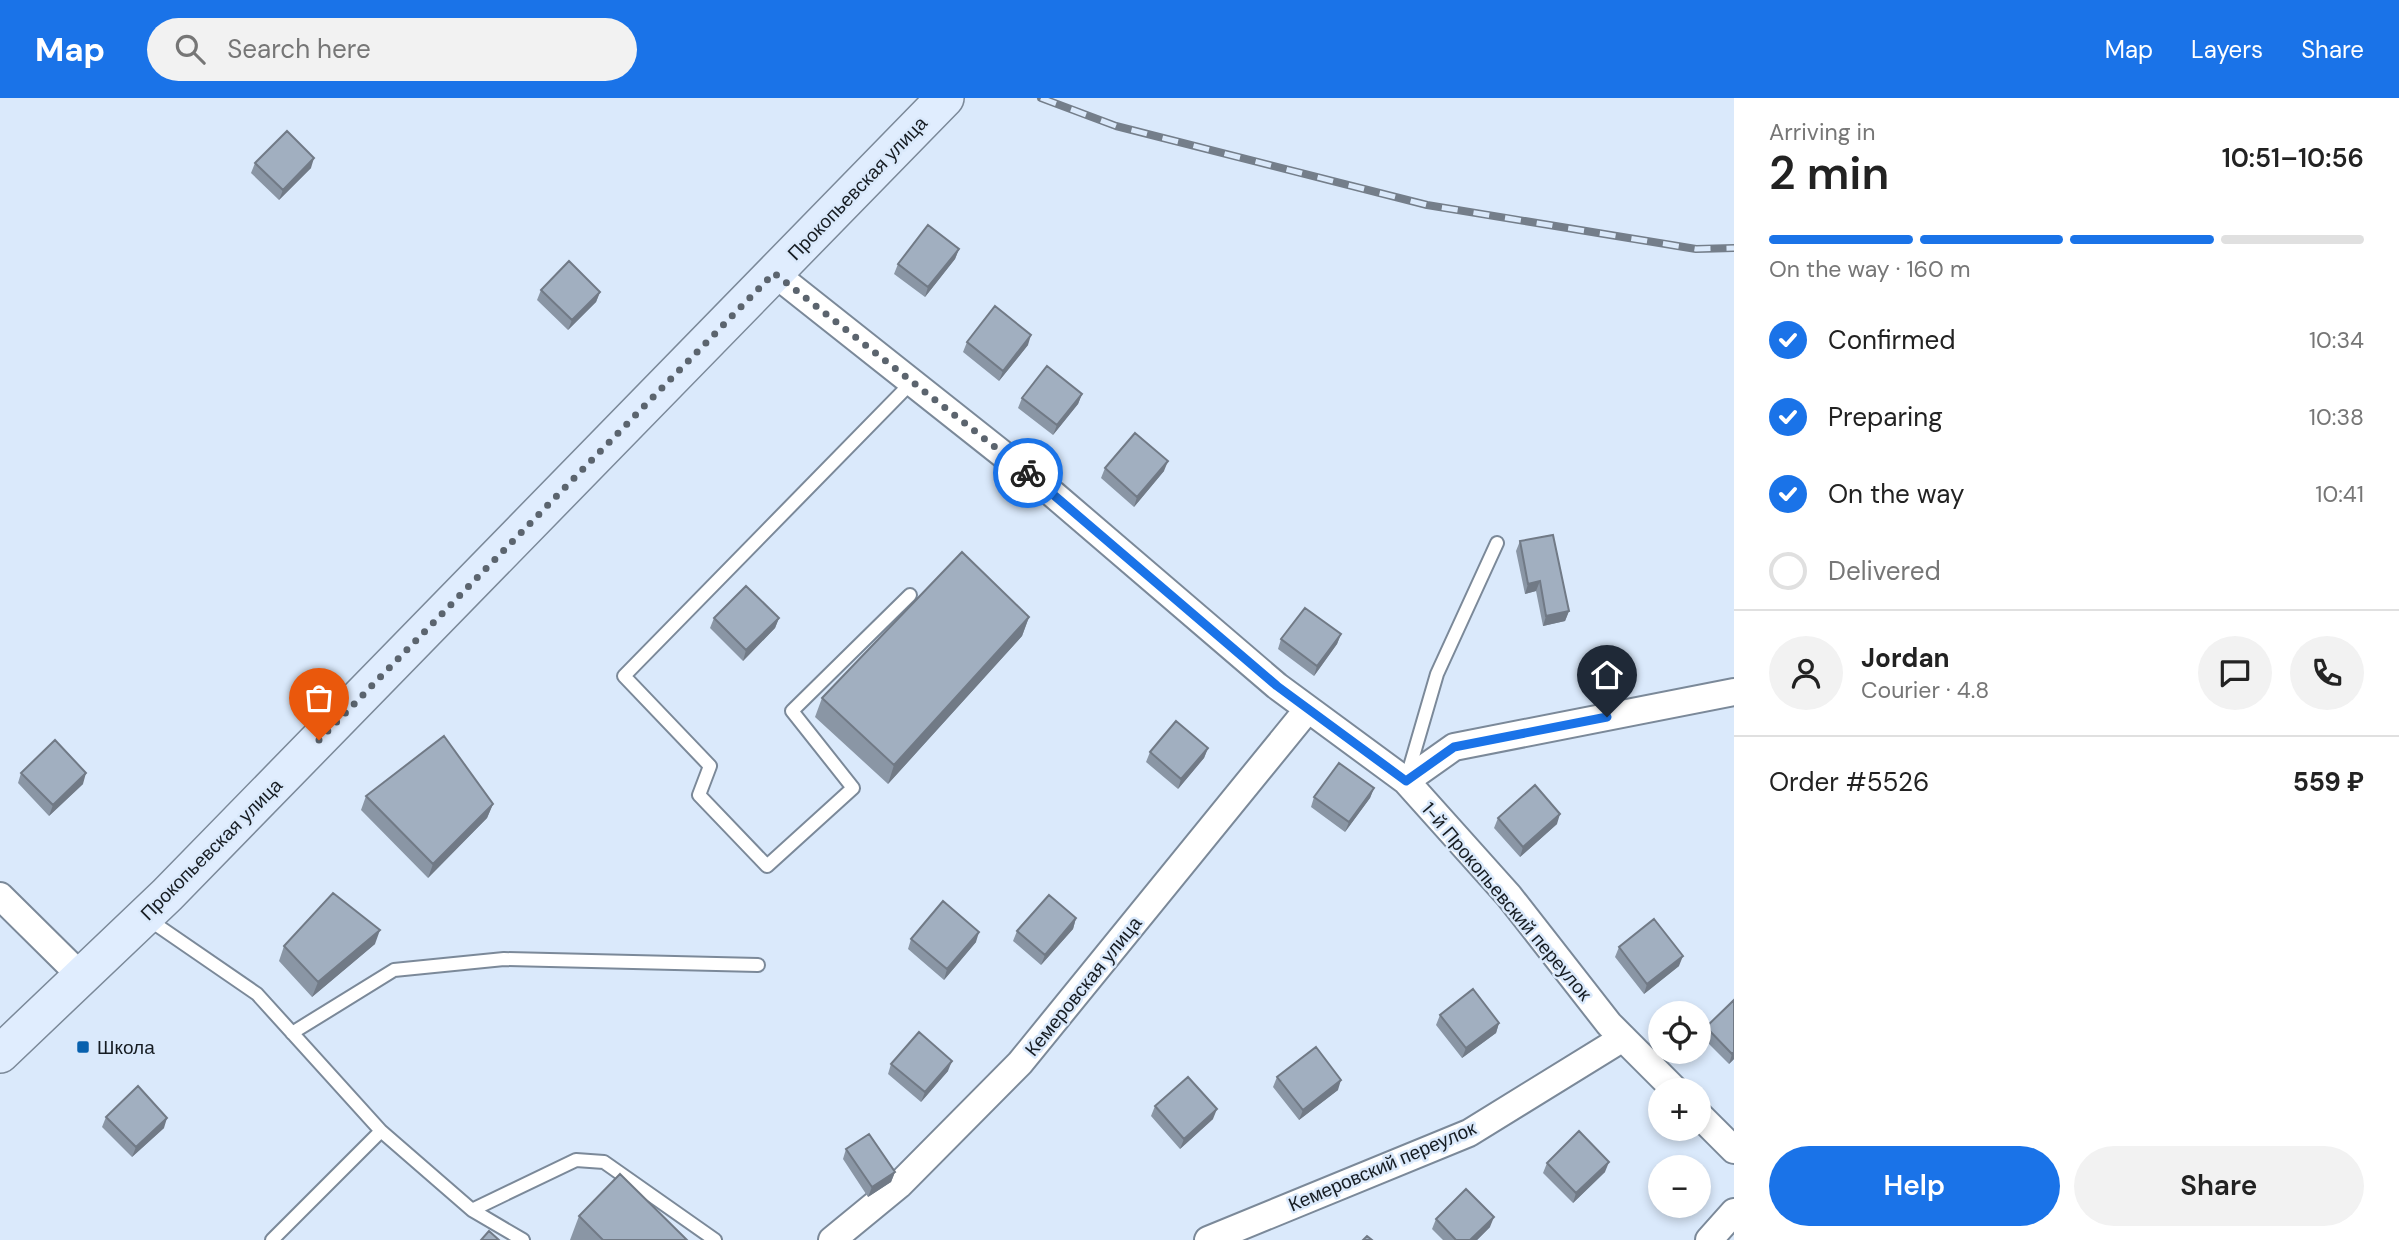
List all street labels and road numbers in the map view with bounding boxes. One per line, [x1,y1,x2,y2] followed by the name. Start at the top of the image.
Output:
[782,111,933,266] street label: Прокопьевская улица
[135,773,288,926] street label: Прокопьевская улица
[1416,797,1597,1006] street label: 1-й Прокопьевский переулок
[1019,911,1148,1061] street label: Кемеровская улица
[1285,1115,1480,1217] street label: Кемеровский переулок

